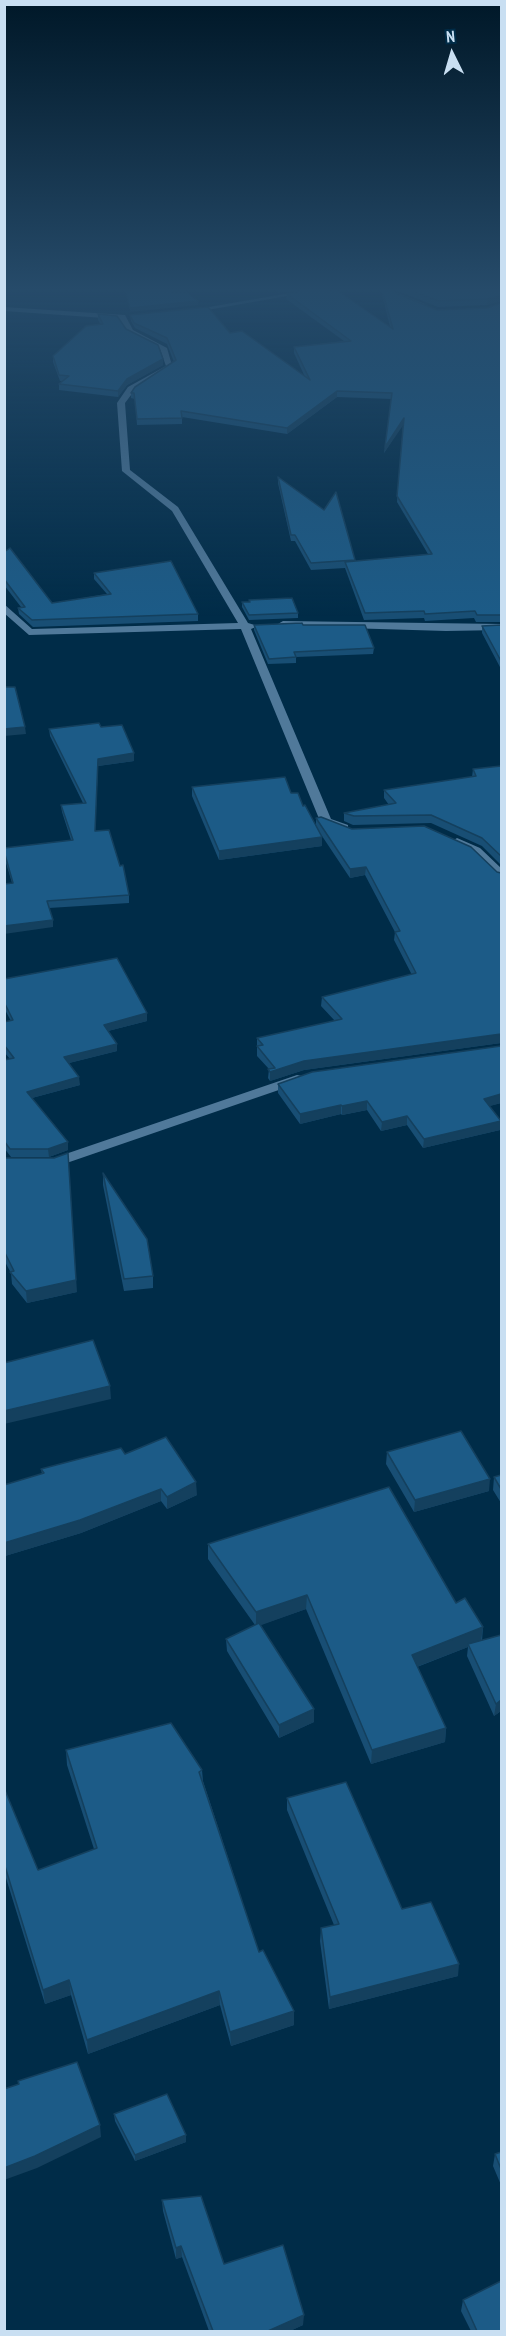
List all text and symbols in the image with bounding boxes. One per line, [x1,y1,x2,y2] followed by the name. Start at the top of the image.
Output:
[422,24,482,84] north arrow
[445,26,456,46] text: N

